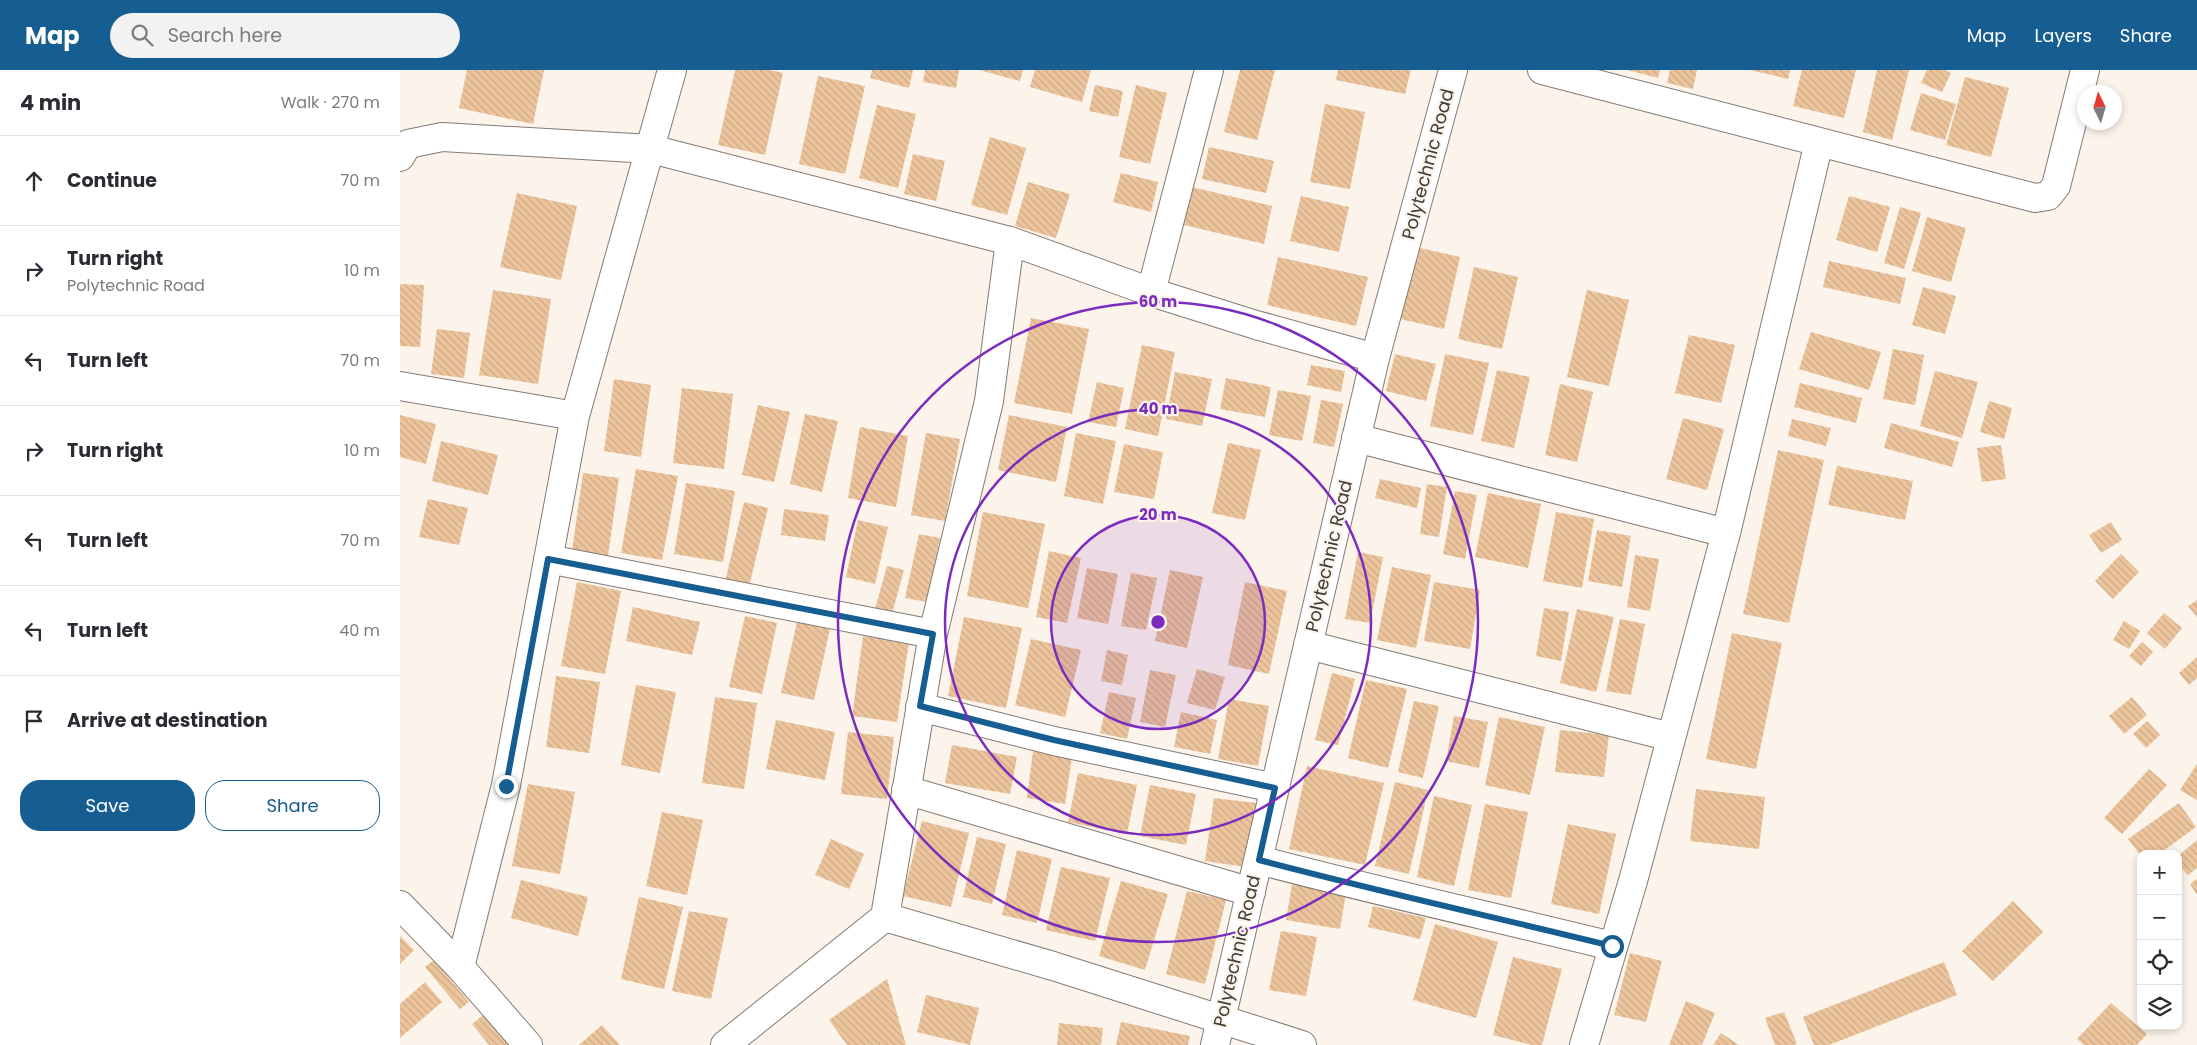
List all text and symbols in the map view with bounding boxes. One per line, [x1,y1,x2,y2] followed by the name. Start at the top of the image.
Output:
[110,13,460,58] search box
[25,19,80,52] text: Map
[128,21,156,49] icon: search
[168,22,282,49] text: Search here
[1967,23,2007,48] text: Map
[2035,23,2092,48] text: Layers
[2120,23,2172,48] text: Share
[2077,85,2122,130] north arrow
[1395,86,1460,242] street label: Polytechnic Road
[20,88,81,117] text: 4 min
[281,91,380,114] text: Walk · 270 m
[20,167,48,195] icon: ahead
[67,167,157,194] text: Continue
[340,169,380,192] text: 70 m
[67,245,163,272] text: Turn right
[20,257,48,285] icon: right
[344,259,380,282] text: 10 m
[67,274,205,297] text: Polytechnic Road
[1139,291,1177,312] text: 60 m
[20,347,48,375] icon: left
[67,347,148,374] text: Turn left
[340,349,380,372] text: 70 m
[1138,398,1178,419] text: 40 m
[20,437,48,465] icon: right
[67,437,163,464] text: Turn right
[344,439,380,462] text: 10 m
[1299,477,1358,634] street label: Polytechnic Road
[1139,504,1177,525] text: 20 m
[20,527,48,555] icon: left
[67,527,148,554] text: Turn left
[340,529,380,552] text: 70 m
[1149,613,1167,631] centre of rings
[20,617,48,645] icon: left
[67,617,148,644] text: Turn left
[339,619,380,642] text: 40 m
[20,707,48,735] icon: arrive
[67,707,268,734] text: Arrive at destination
[495,775,518,798] route end
[20,780,195,831] button: Save
[205,780,380,831] button: Share
[2137,850,2182,1030] map controls
[2137,850,2182,895] button: +
[1207,872,1266,1029] street label: Polytechnic Road
[2137,895,2182,940] button: −
[1601,935,1624,958] route start
[2137,940,2182,985] button: locate
[2137,985,2182,1030] button: layers

